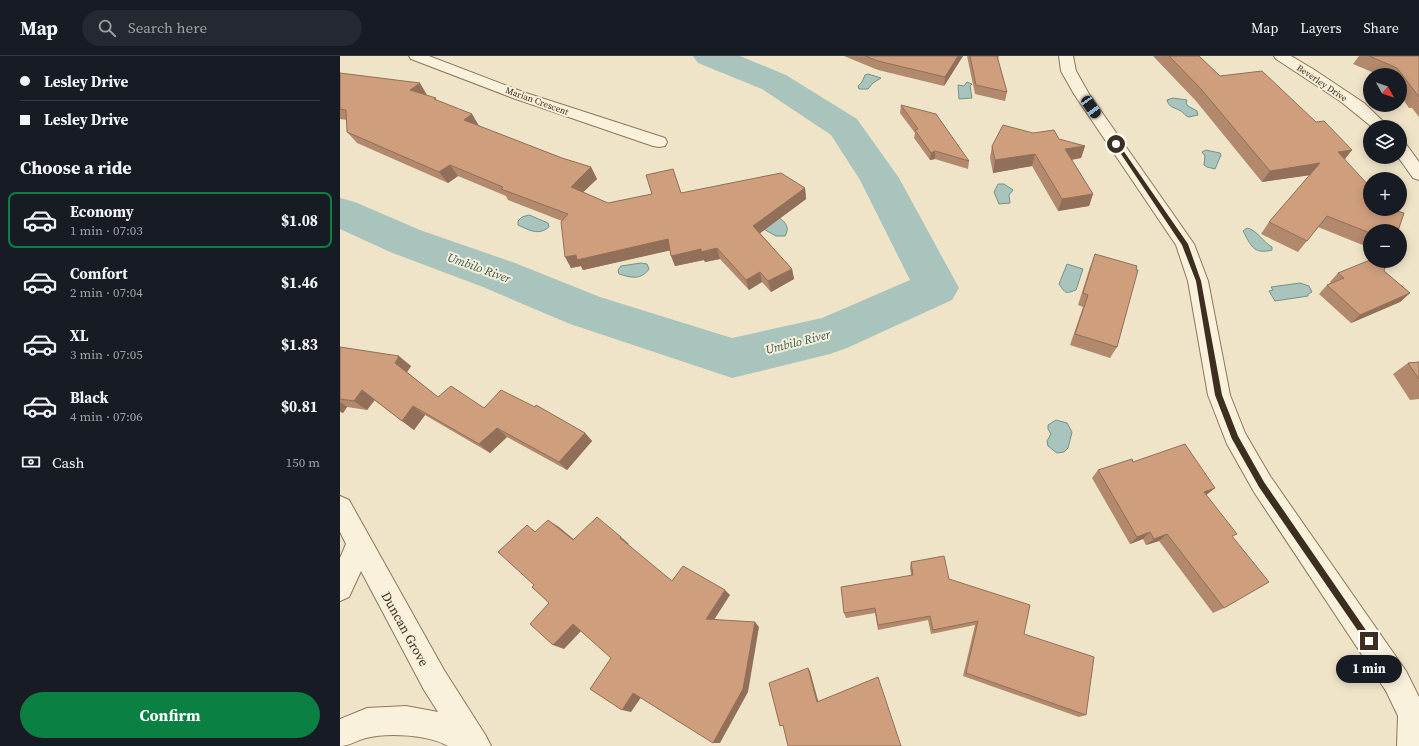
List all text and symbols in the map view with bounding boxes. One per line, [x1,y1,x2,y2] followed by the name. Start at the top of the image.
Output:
[82,10,362,46] search box
[20,15,58,41] text: Map
[96,17,118,39] icon: search
[128,17,207,38] text: Search here
[1251,18,1278,38] text: Map
[1300,18,1342,38] text: Layers
[1364,18,1399,38] text: Share
[1294,62,1350,105] street label: Beverley Drive
[1363,68,1407,112] north arrow
[1363,68,1407,268] map controls
[44,71,128,92] text: Lesley Drive
[504,84,570,118] street label: Marian Crescent
[1079,94,1103,120] car
[44,109,128,130] text: Lesley Drive
[1363,120,1407,164] button: layers
[1107,135,1125,153] route start
[20,155,132,180] text: Choose a ride
[1363,172,1407,216] button: +
[70,201,134,222] text: Economy
[22,202,58,238] icon: car
[281,210,318,231] text: $1.08
[70,222,143,239] text: 1 min · 07:03
[1363,224,1407,268] button: −
[445,249,514,287] water label: Umbilo River
[70,263,128,284] text: Comfort
[22,264,58,300] icon: car
[281,272,318,293] text: $1.46
[70,284,143,301] text: 2 min · 07:04
[70,325,89,346] text: XL
[22,326,58,362] icon: car
[764,326,833,358] water label: Umbilo River
[281,334,318,355] text: $1.83
[70,346,143,363] text: 3 min · 07:05
[70,387,109,408] text: Black
[22,388,58,424] icon: car
[281,396,318,417] text: $0.81
[70,408,143,425] text: 4 min · 07:06
[20,451,42,473] icon: cash
[52,452,84,473] text: Cash
[286,454,320,471] text: 150 m
[377,589,433,670] street label: Duncan Grove
[1360,632,1378,650] route end
[1336,655,1402,683] callout: 1 min
[1352,660,1386,677] text: 1 min
[20,692,320,738] button: Confirm

